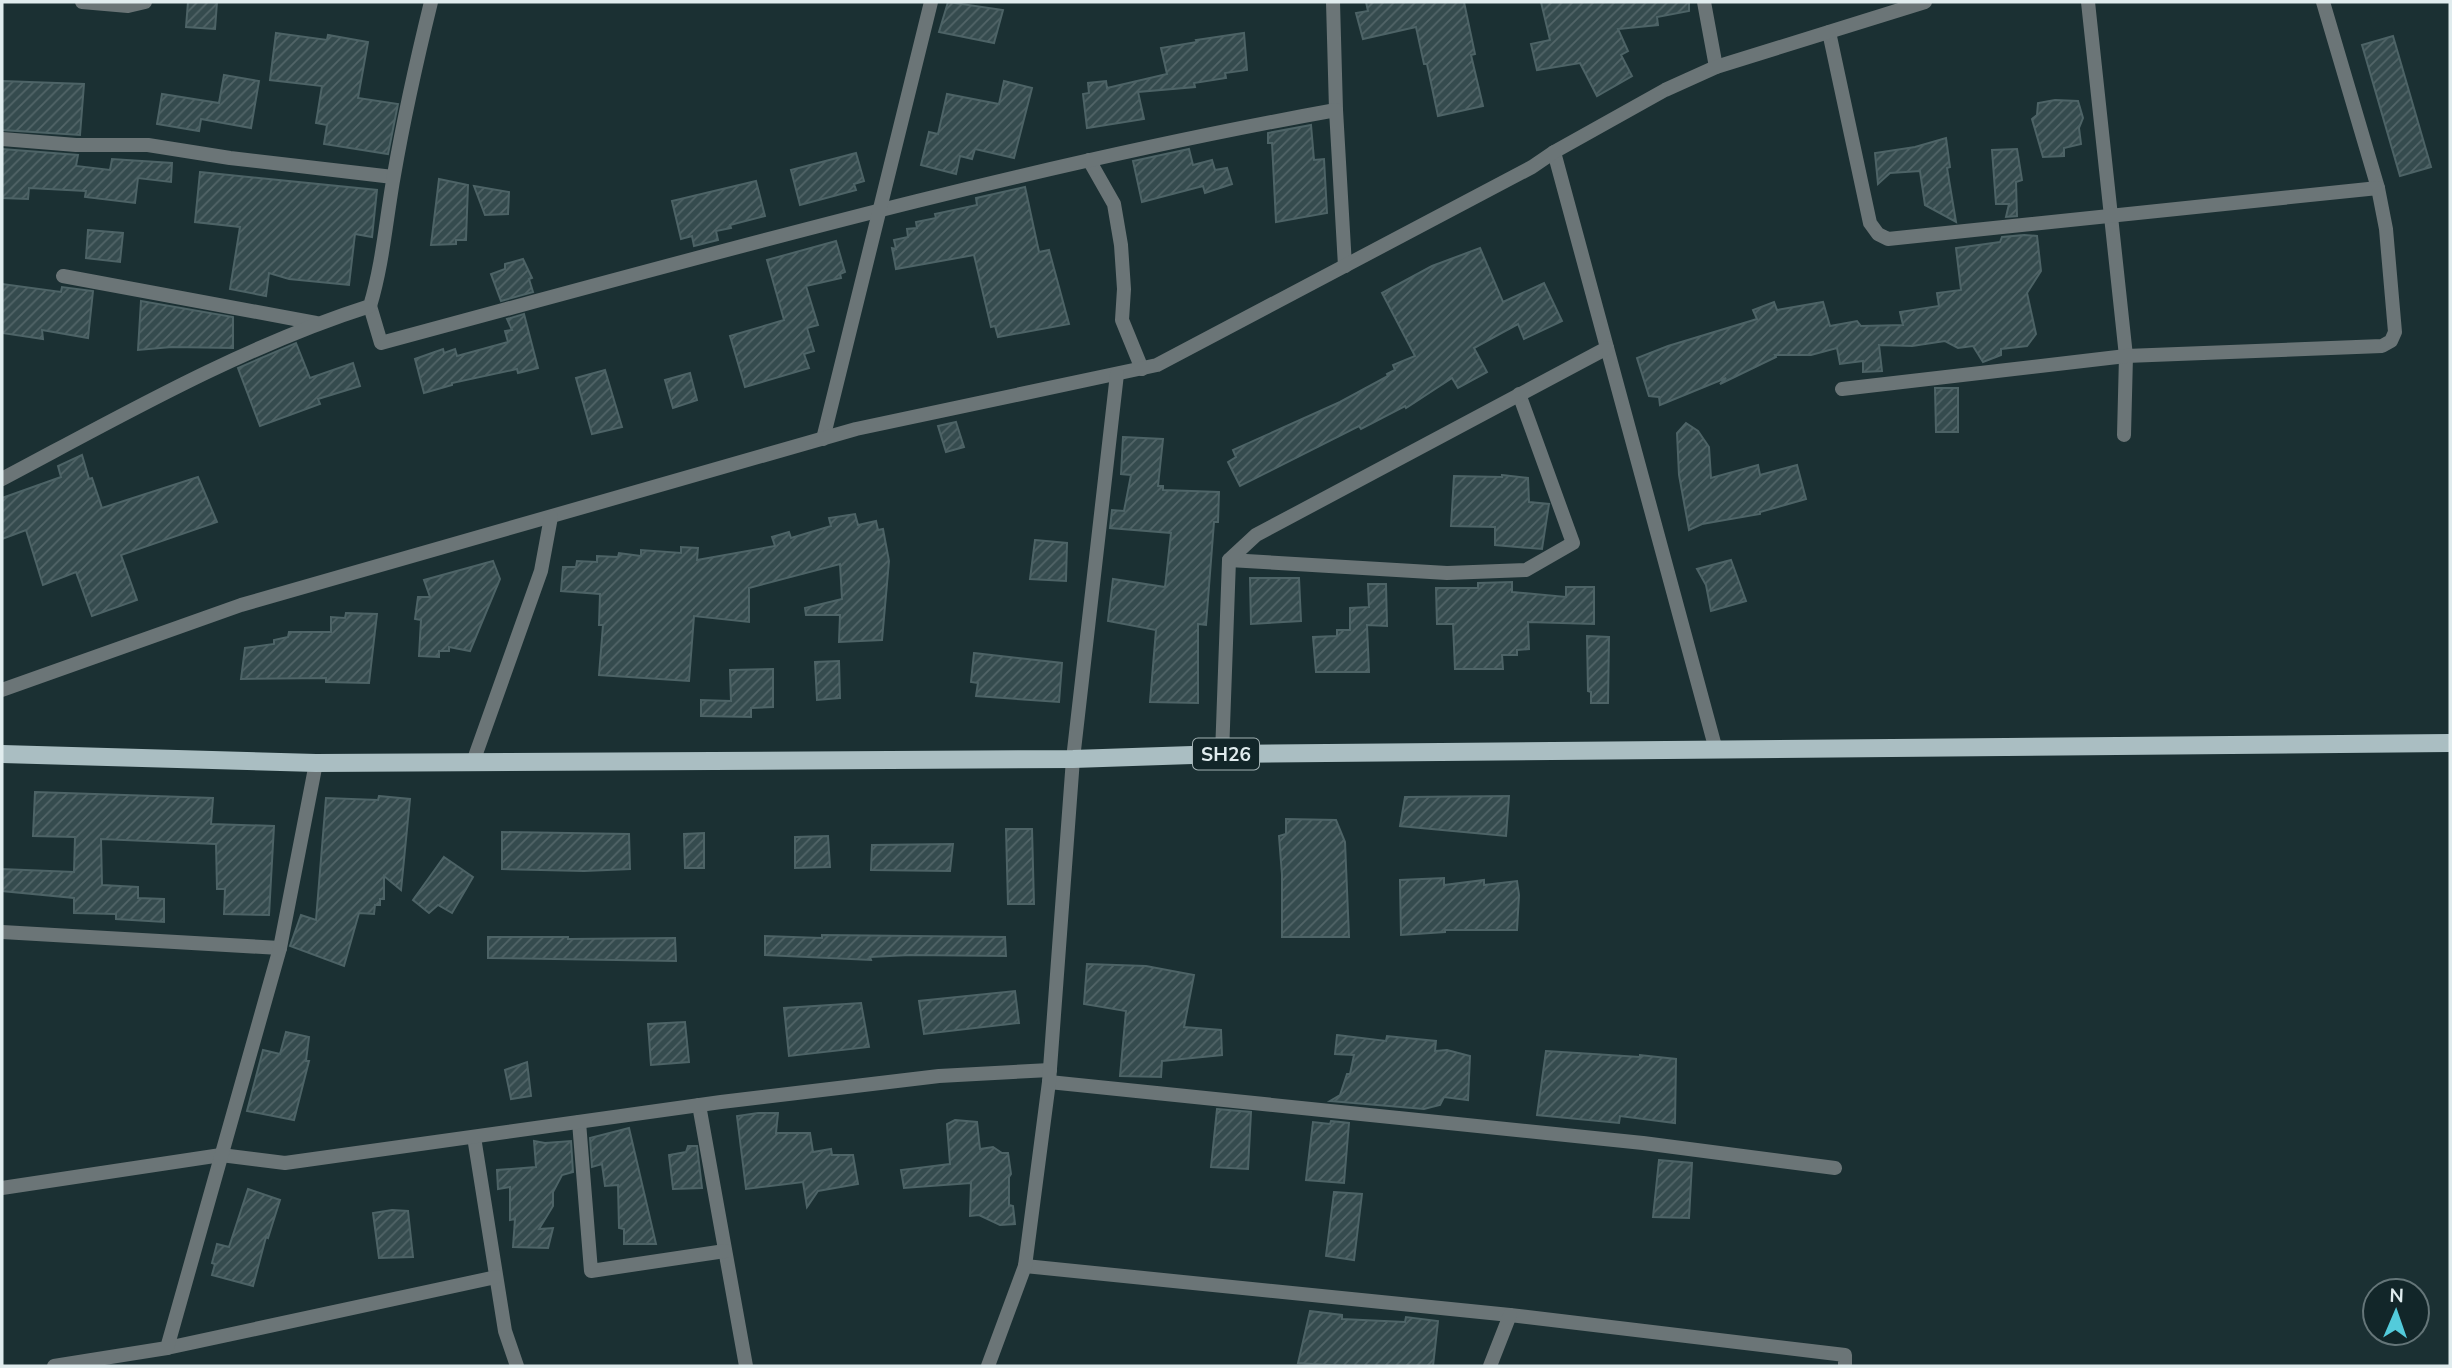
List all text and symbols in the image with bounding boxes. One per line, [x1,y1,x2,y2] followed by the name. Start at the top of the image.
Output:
[1193,738,1259,769] road number: SH26
[2361,1277,2431,1347] north arrow
[2389,1283,2404,1307] text: N

